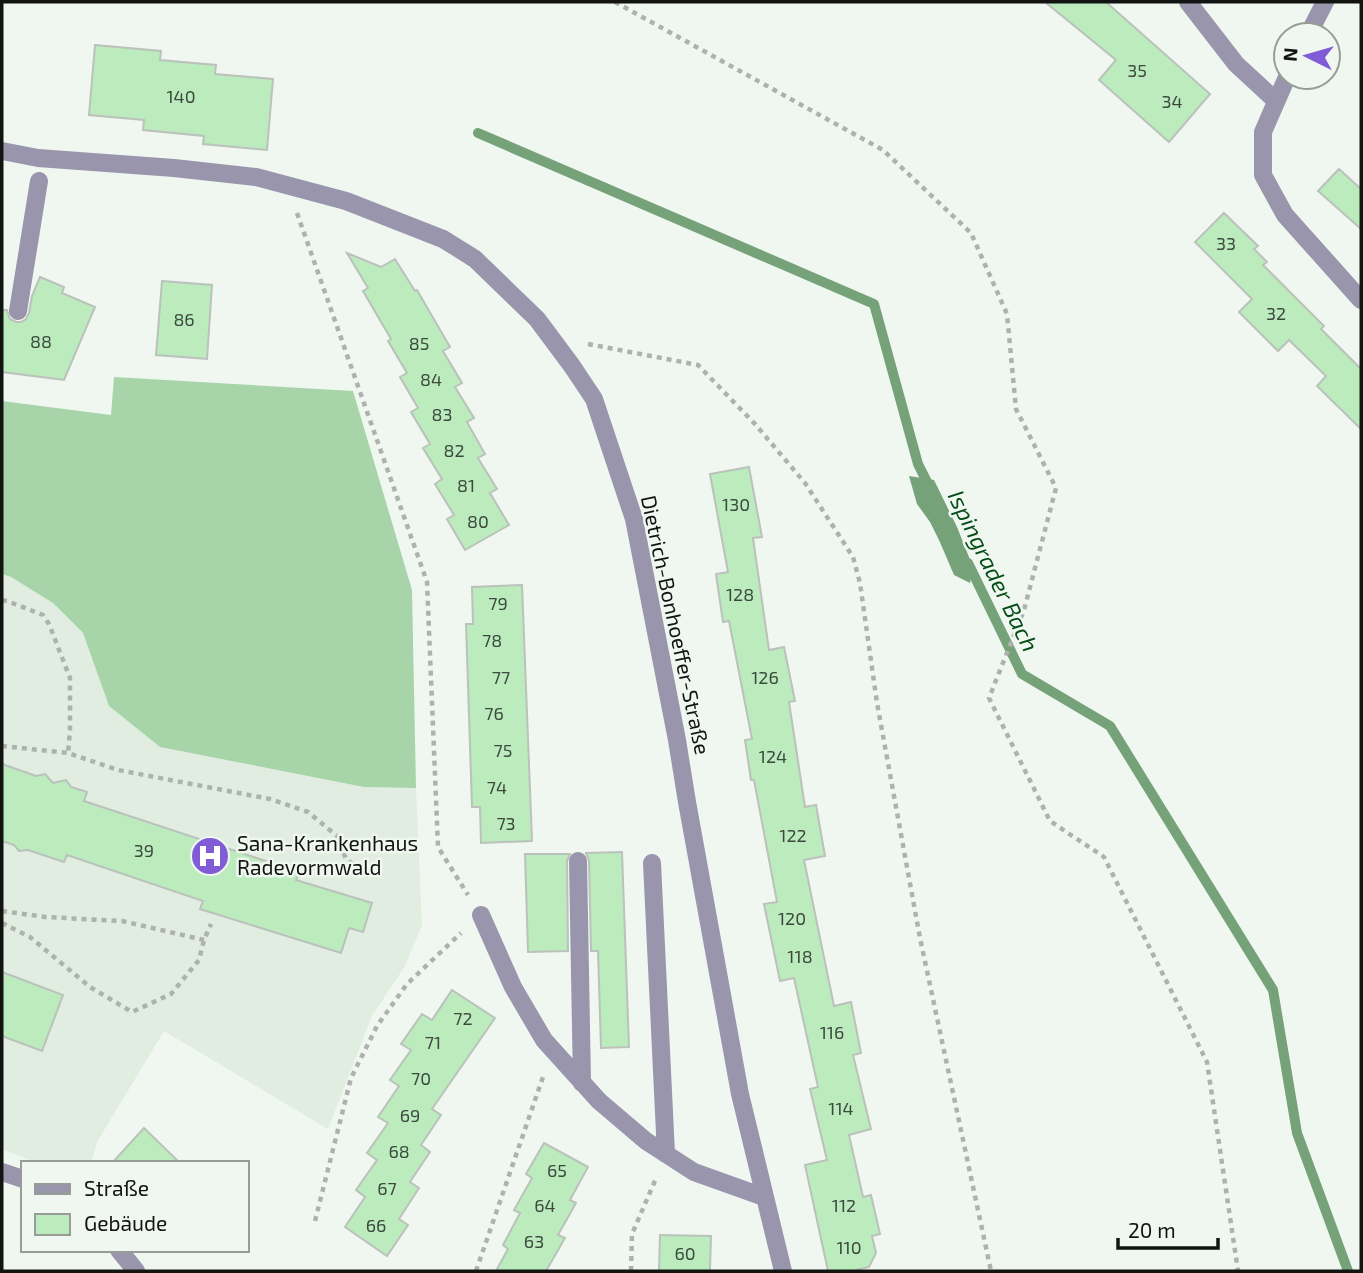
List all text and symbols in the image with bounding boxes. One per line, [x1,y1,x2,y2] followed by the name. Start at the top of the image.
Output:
[1272,21,1342,91] north arrow
[1278,47,1302,62] text: N
[1127,59,1147,81] house number: 35
[166,85,196,107] house number: 140
[1161,90,1183,112] house number: 34
[1216,232,1236,254] house number: 33
[1266,302,1286,324] house number: 32
[173,308,195,330] house number: 86
[30,330,52,352] house number: 88
[409,332,429,354] house number: 85
[420,368,442,390] house number: 84
[432,403,452,425] house number: 83
[443,439,465,461] house number: 82
[457,474,475,496] house number: 81
[943,485,1045,656] water label: Ispingrader Bach
[637,493,716,757] street label: Dietrich-Bonhoeffer-Straße
[722,493,750,515] house number: 130
[467,510,489,532] house number: 80
[726,583,754,605] house number: 128
[488,592,508,614] house number: 79
[482,629,502,651] house number: 78
[492,666,510,688] house number: 77
[751,666,779,688] house number: 126
[484,702,504,724] house number: 76
[494,739,512,761] house number: 75
[759,745,787,767] house number: 124
[487,776,507,798] house number: 74
[496,812,516,834] house number: 73
[779,824,807,846] house number: 122
[237,830,418,879] place label: Sana-Krankenhaus Radevormwald
[189,835,231,877] hospital icon: Sana-Krankenhaus Radevormwald
[134,839,154,861] house number: 39
[778,907,806,929] house number: 120
[787,945,813,967] house number: 118
[453,1007,473,1029] house number: 72
[820,1021,844,1043] house number: 116
[425,1031,441,1053] house number: 71
[411,1067,431,1089] house number: 70
[828,1097,854,1119] house number: 114
[400,1104,420,1126] house number: 69
[388,1140,410,1162] house number: 68
[547,1159,567,1181] house number: 65
[21,1161,248,1252] legend
[84,1175,149,1200] text: Straße
[377,1177,397,1199] house number: 67
[534,1194,556,1216] house number: 64
[832,1194,856,1216] house number: 112
[1118,1206,1218,1250] scale bar
[84,1210,167,1235] text: Gebäude
[366,1214,386,1236] house number: 66
[1128,1217,1176,1242] text: 20 m
[524,1230,544,1252] house number: 63
[836,1236,862,1258] house number: 110
[674,1242,696,1264] house number: 60

